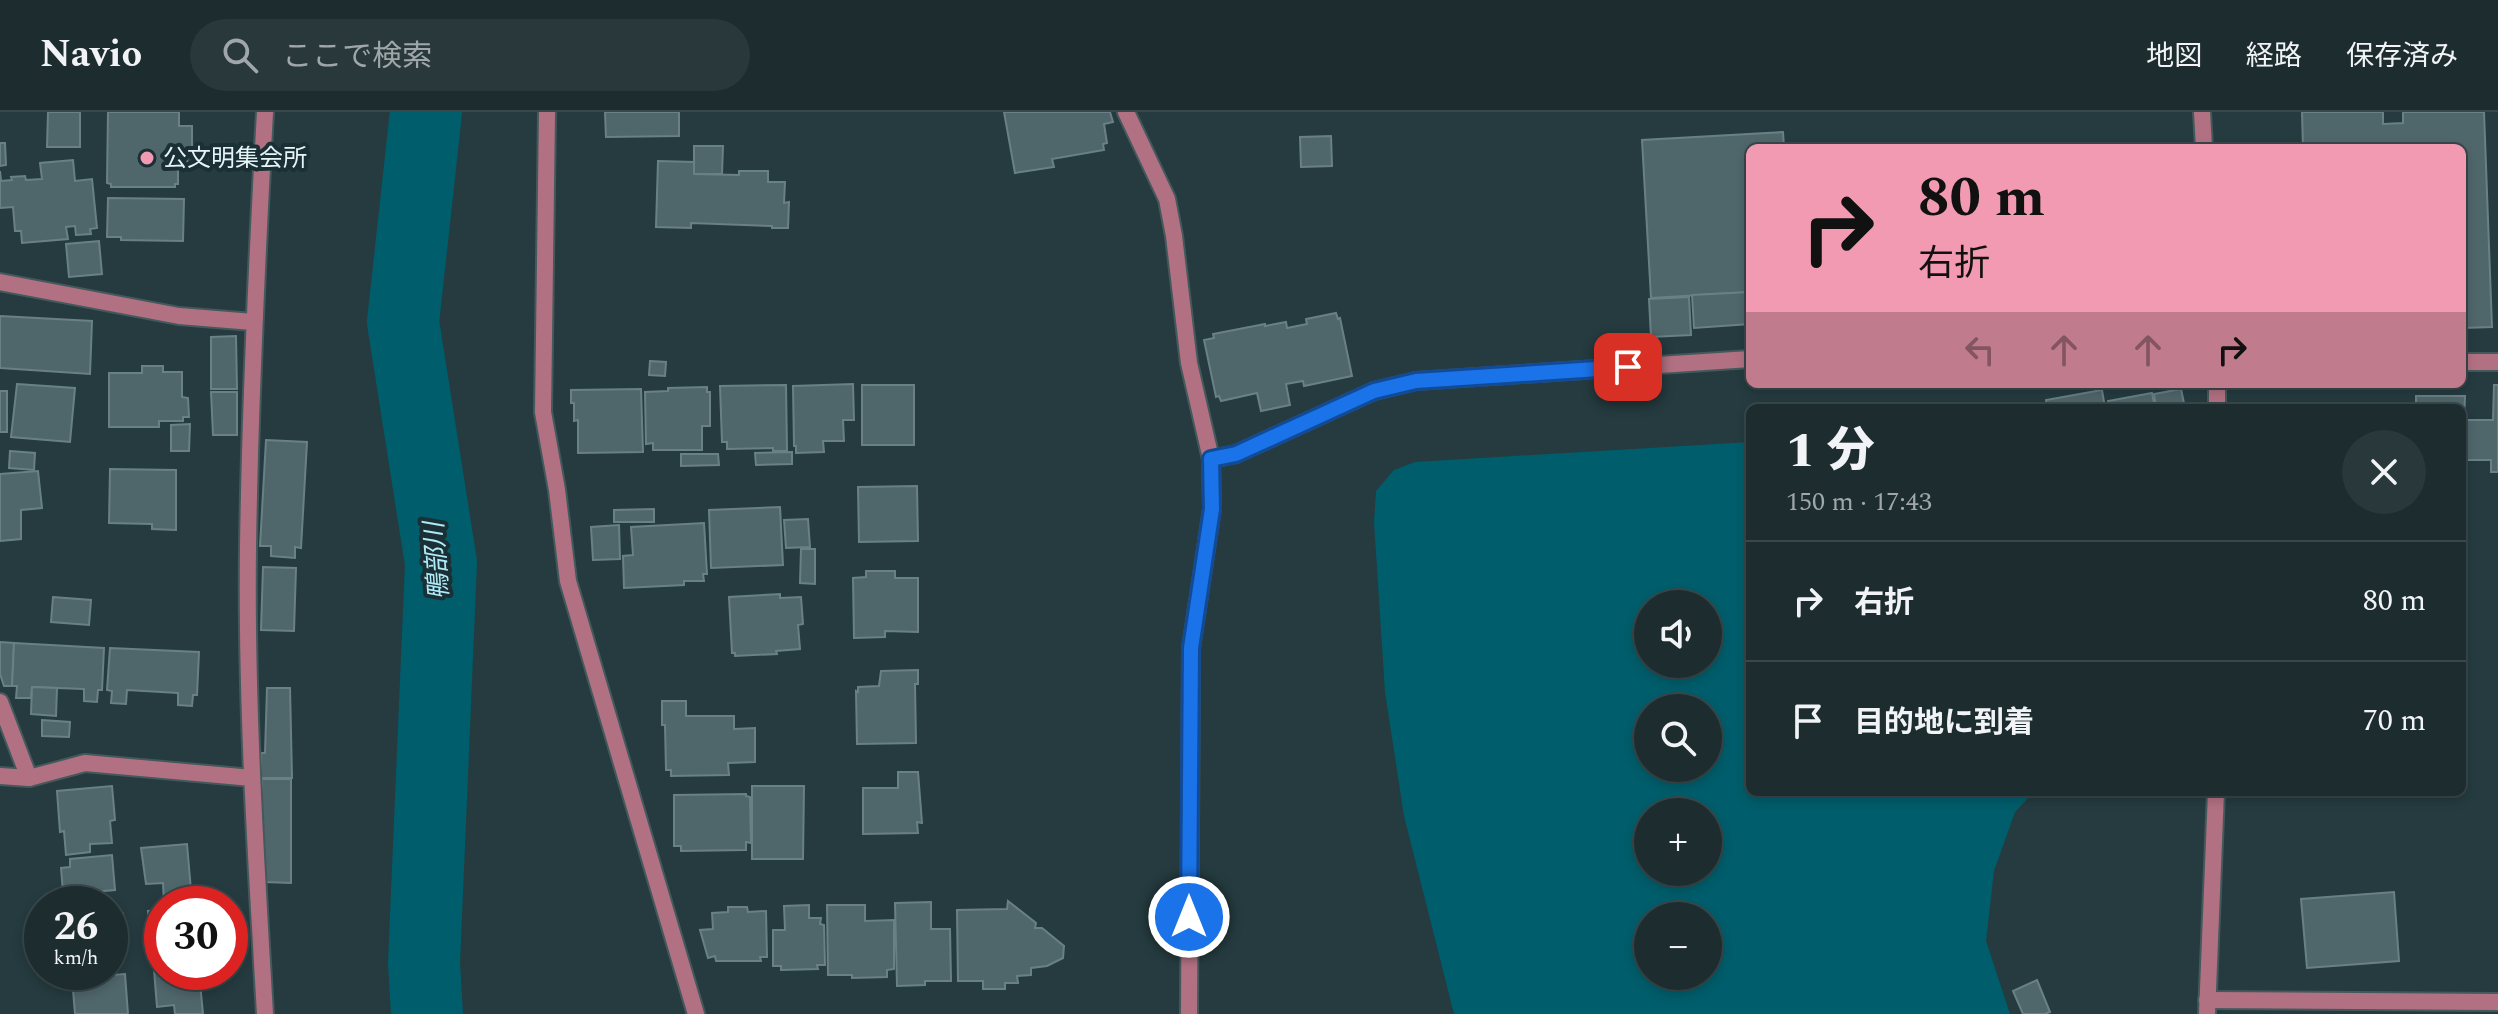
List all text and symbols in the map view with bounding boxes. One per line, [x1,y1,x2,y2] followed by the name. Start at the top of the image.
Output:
[190,19,750,91] search box
[40,26,142,84] text: Navio
[218,33,262,77] icon: search
[282,34,432,80] text: ここで検索
[2146,35,2202,78] text: 地図
[2246,35,2302,78] text: 経路
[2346,35,2458,78] text: 保存済み
[163,141,307,177] place label: 公文明集会所
[138,149,156,167] marker: 公文明集会所
[1918,156,2045,241] text: 80 m
[1786,176,1890,280] icon: right
[1918,237,1990,292] text: 右折
[1958,328,2002,372] icon: left
[2042,328,2086,372] icon: ahead
[2126,328,2170,372] icon: ahead
[2210,328,2254,372] icon: right
[1594,333,1662,401] pin
[1606,345,1650,389] icon: arrive
[1786,415,1875,488] text: 1 分
[2342,430,2426,514] button: close
[1786,482,1932,522] text: 150 m · 17:43
[414,518,460,601] water label: 鴨部川
[2363,578,2426,624] text: 80 m
[1786,579,1830,623] icon: right
[1854,580,1914,626] text: 右折
[1634,590,1722,990] map controls
[1634,590,1722,678] button: sound
[1634,694,1722,782] button: search
[2363,698,2426,744] text: 70 m
[1786,699,1830,743] icon: arrive
[1854,700,2034,746] text: 目的地に到着
[1634,798,1722,886] button: +
[1147,875,1231,959] position arrow
[144,886,248,990] speed limit sign: 30
[54,897,98,958] text: 26
[1634,902,1722,990] button: −
[54,943,99,973] text: km/h

